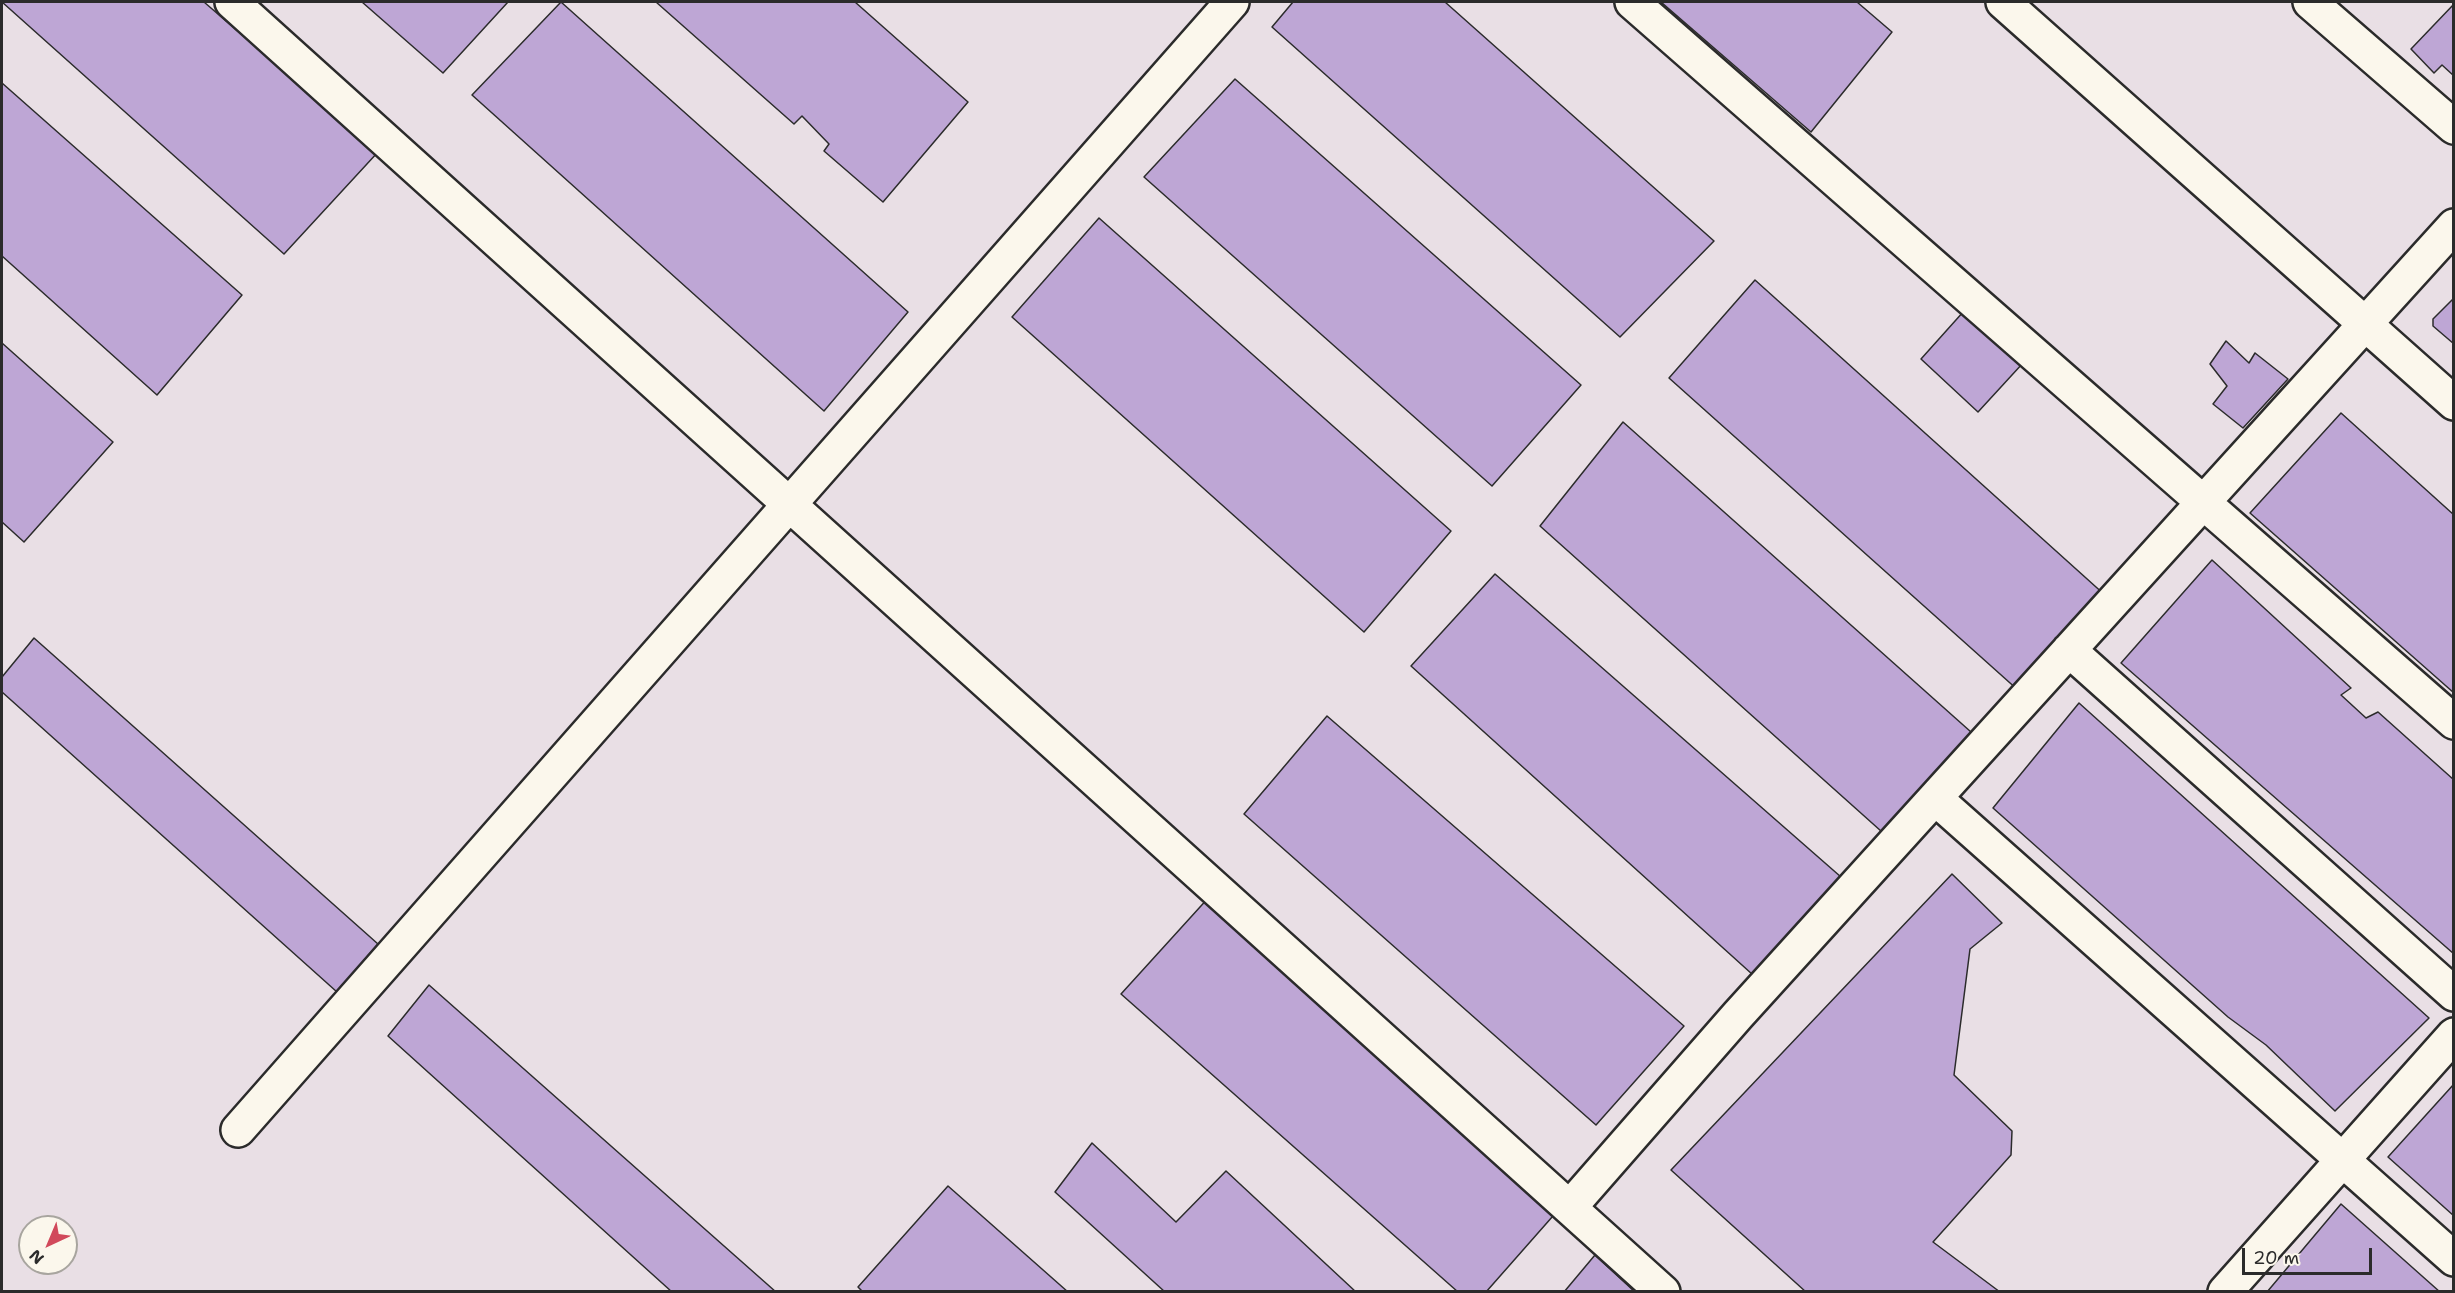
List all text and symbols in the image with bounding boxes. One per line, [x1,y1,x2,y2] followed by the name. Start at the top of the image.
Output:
[18,1215,78,1275] north arrow
[2245,1236,2376,1274] scale bar
[25,1245,48,1269] text: N
[2253,1246,2299,1270] text: 20 m

